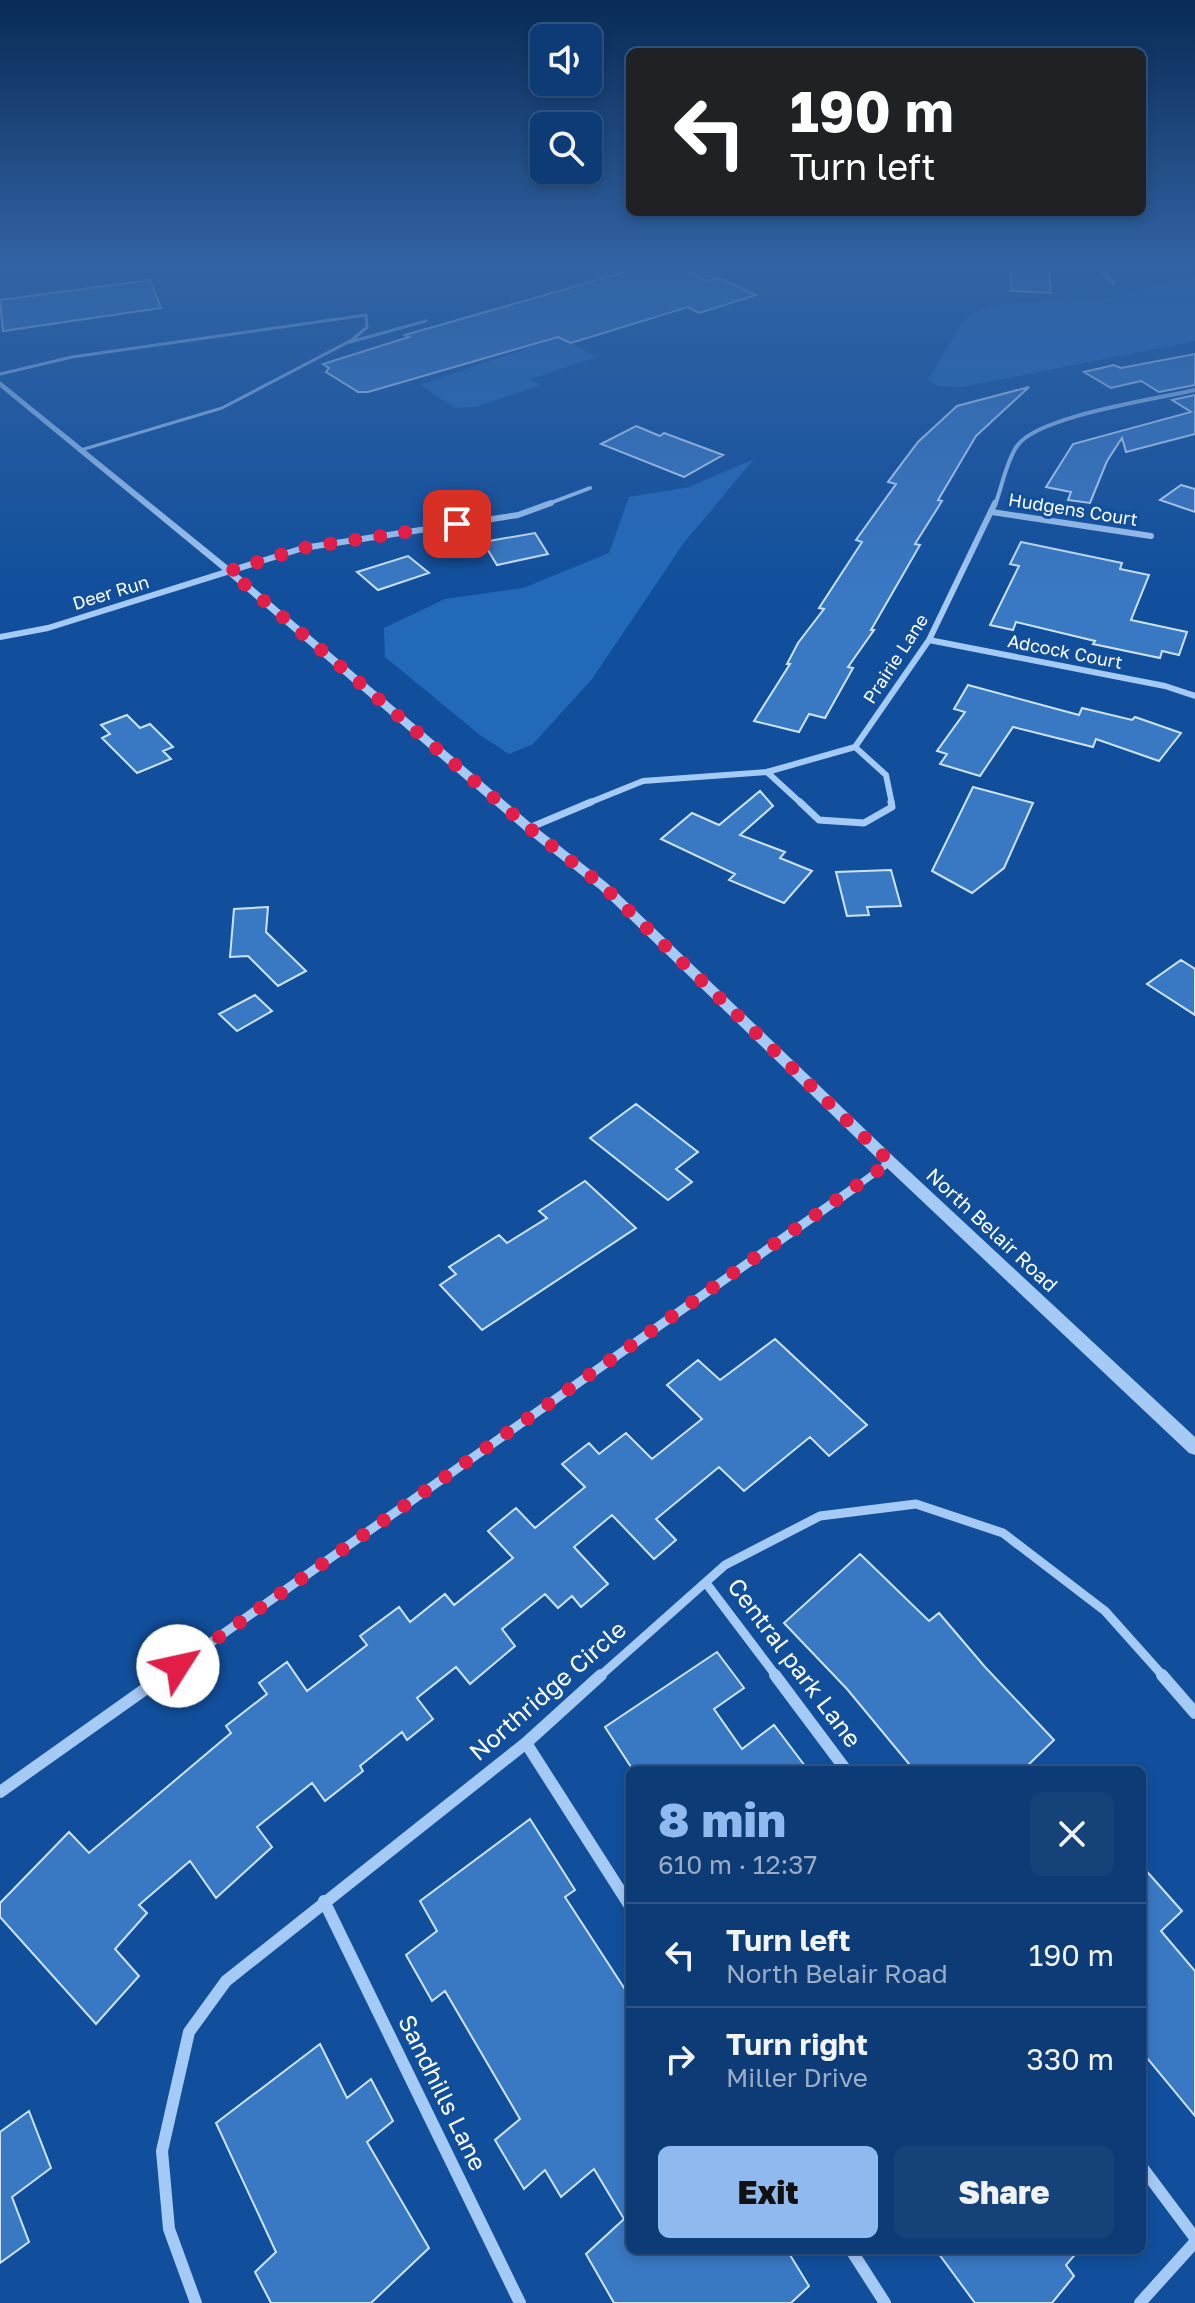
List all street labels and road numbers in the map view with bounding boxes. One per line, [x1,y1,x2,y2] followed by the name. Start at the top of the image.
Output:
[1007,488,1139,530] street label: Hudgens Court
[70,570,152,614] street label: Deer Run
[858,609,932,707] street label: Prairie Lane
[1006,629,1125,673] street label: Adcock Court
[922,1162,1063,1296] street label: North Belair Road
[722,1572,868,1752] street label: Central park Lane
[463,1614,631,1766] street label: Northridge Circle
[393,2010,494,2175] street label: Sandhills Lane

